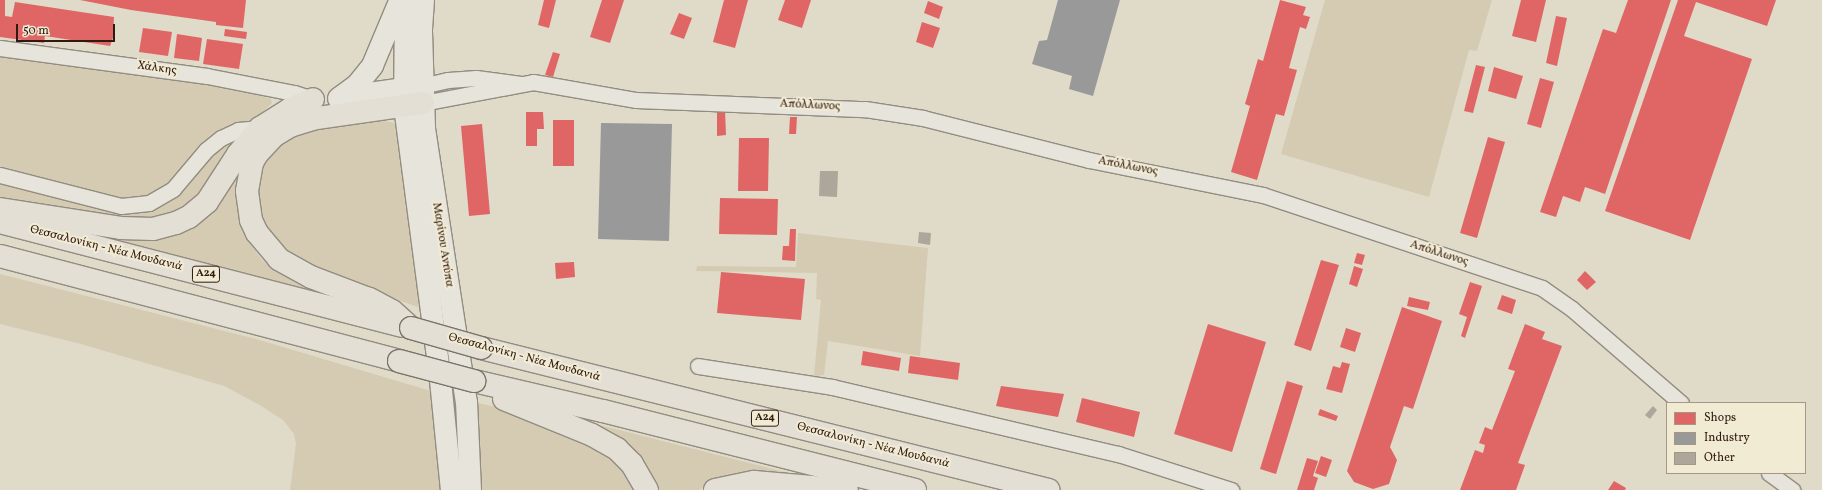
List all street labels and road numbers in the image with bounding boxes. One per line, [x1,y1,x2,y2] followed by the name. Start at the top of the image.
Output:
[136,59,178,79] street label: Χάλκης
[779,97,841,115] street label: Απόλλωνος
[1097,154,1159,180] street label: Απόλλωνος
[428,202,456,288] street label: Μαρίνου Αντύπα
[28,223,184,275] street label: Θεσσαλονίκη - Νέα Μουδανιά
[1408,238,1470,270] street label: Απόλλωνος
[191,265,221,283] road number: Α24
[446,331,602,385] street label: Θεσσαλονίκη - Νέα Μουδανιά
[750,409,780,427] road number: Α24
[795,420,951,472] street label: Θεσσαλονίκη - Νέα Μουδανιά

